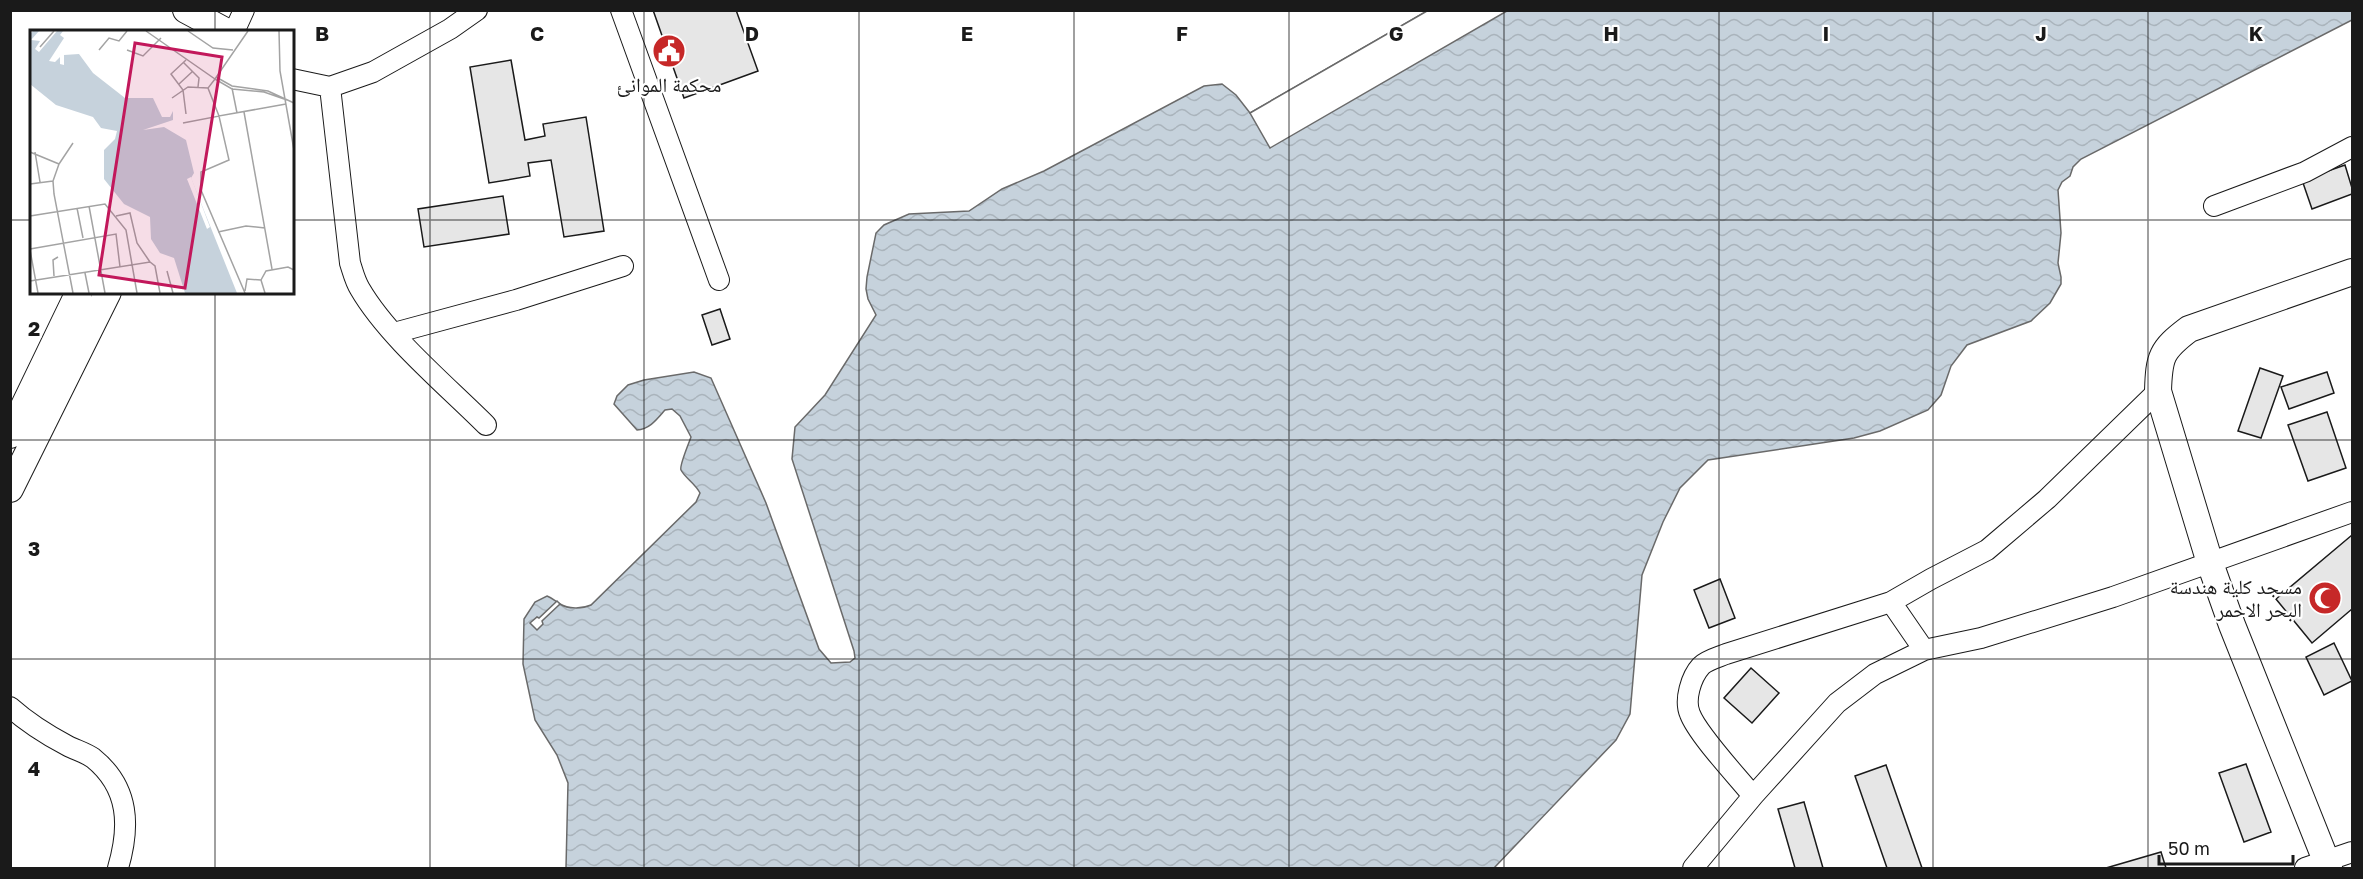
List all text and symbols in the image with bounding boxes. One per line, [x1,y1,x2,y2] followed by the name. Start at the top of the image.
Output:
[315,21,329,45] text: B
[530,21,544,45] text: C
[745,21,759,45] text: D
[961,21,973,45] text: E
[1176,21,1188,45] text: F
[1389,21,1403,45] text: G
[1603,21,1619,45] text: H
[1823,21,1829,45] text: I
[2035,21,2047,45] text: J
[2249,21,2264,45] text: K
[30,30,294,294] inset map
[651,33,687,69] public building icon: محكمة الموانئ
[617,72,721,97] place label: محكمة الموانئ
[28,316,40,340] text: 2
[28,536,40,560] text: 3
[2170,574,2302,622] place label: مسجد كلية هندسة البحر الاحمر
[2307,580,2343,616] mosque icon: مسجد كلية هندسة البحر الاحمر
[28,756,40,780] text: 4
[2159,828,2292,866] scale bar
[2168,837,2210,859] text: 50 m

